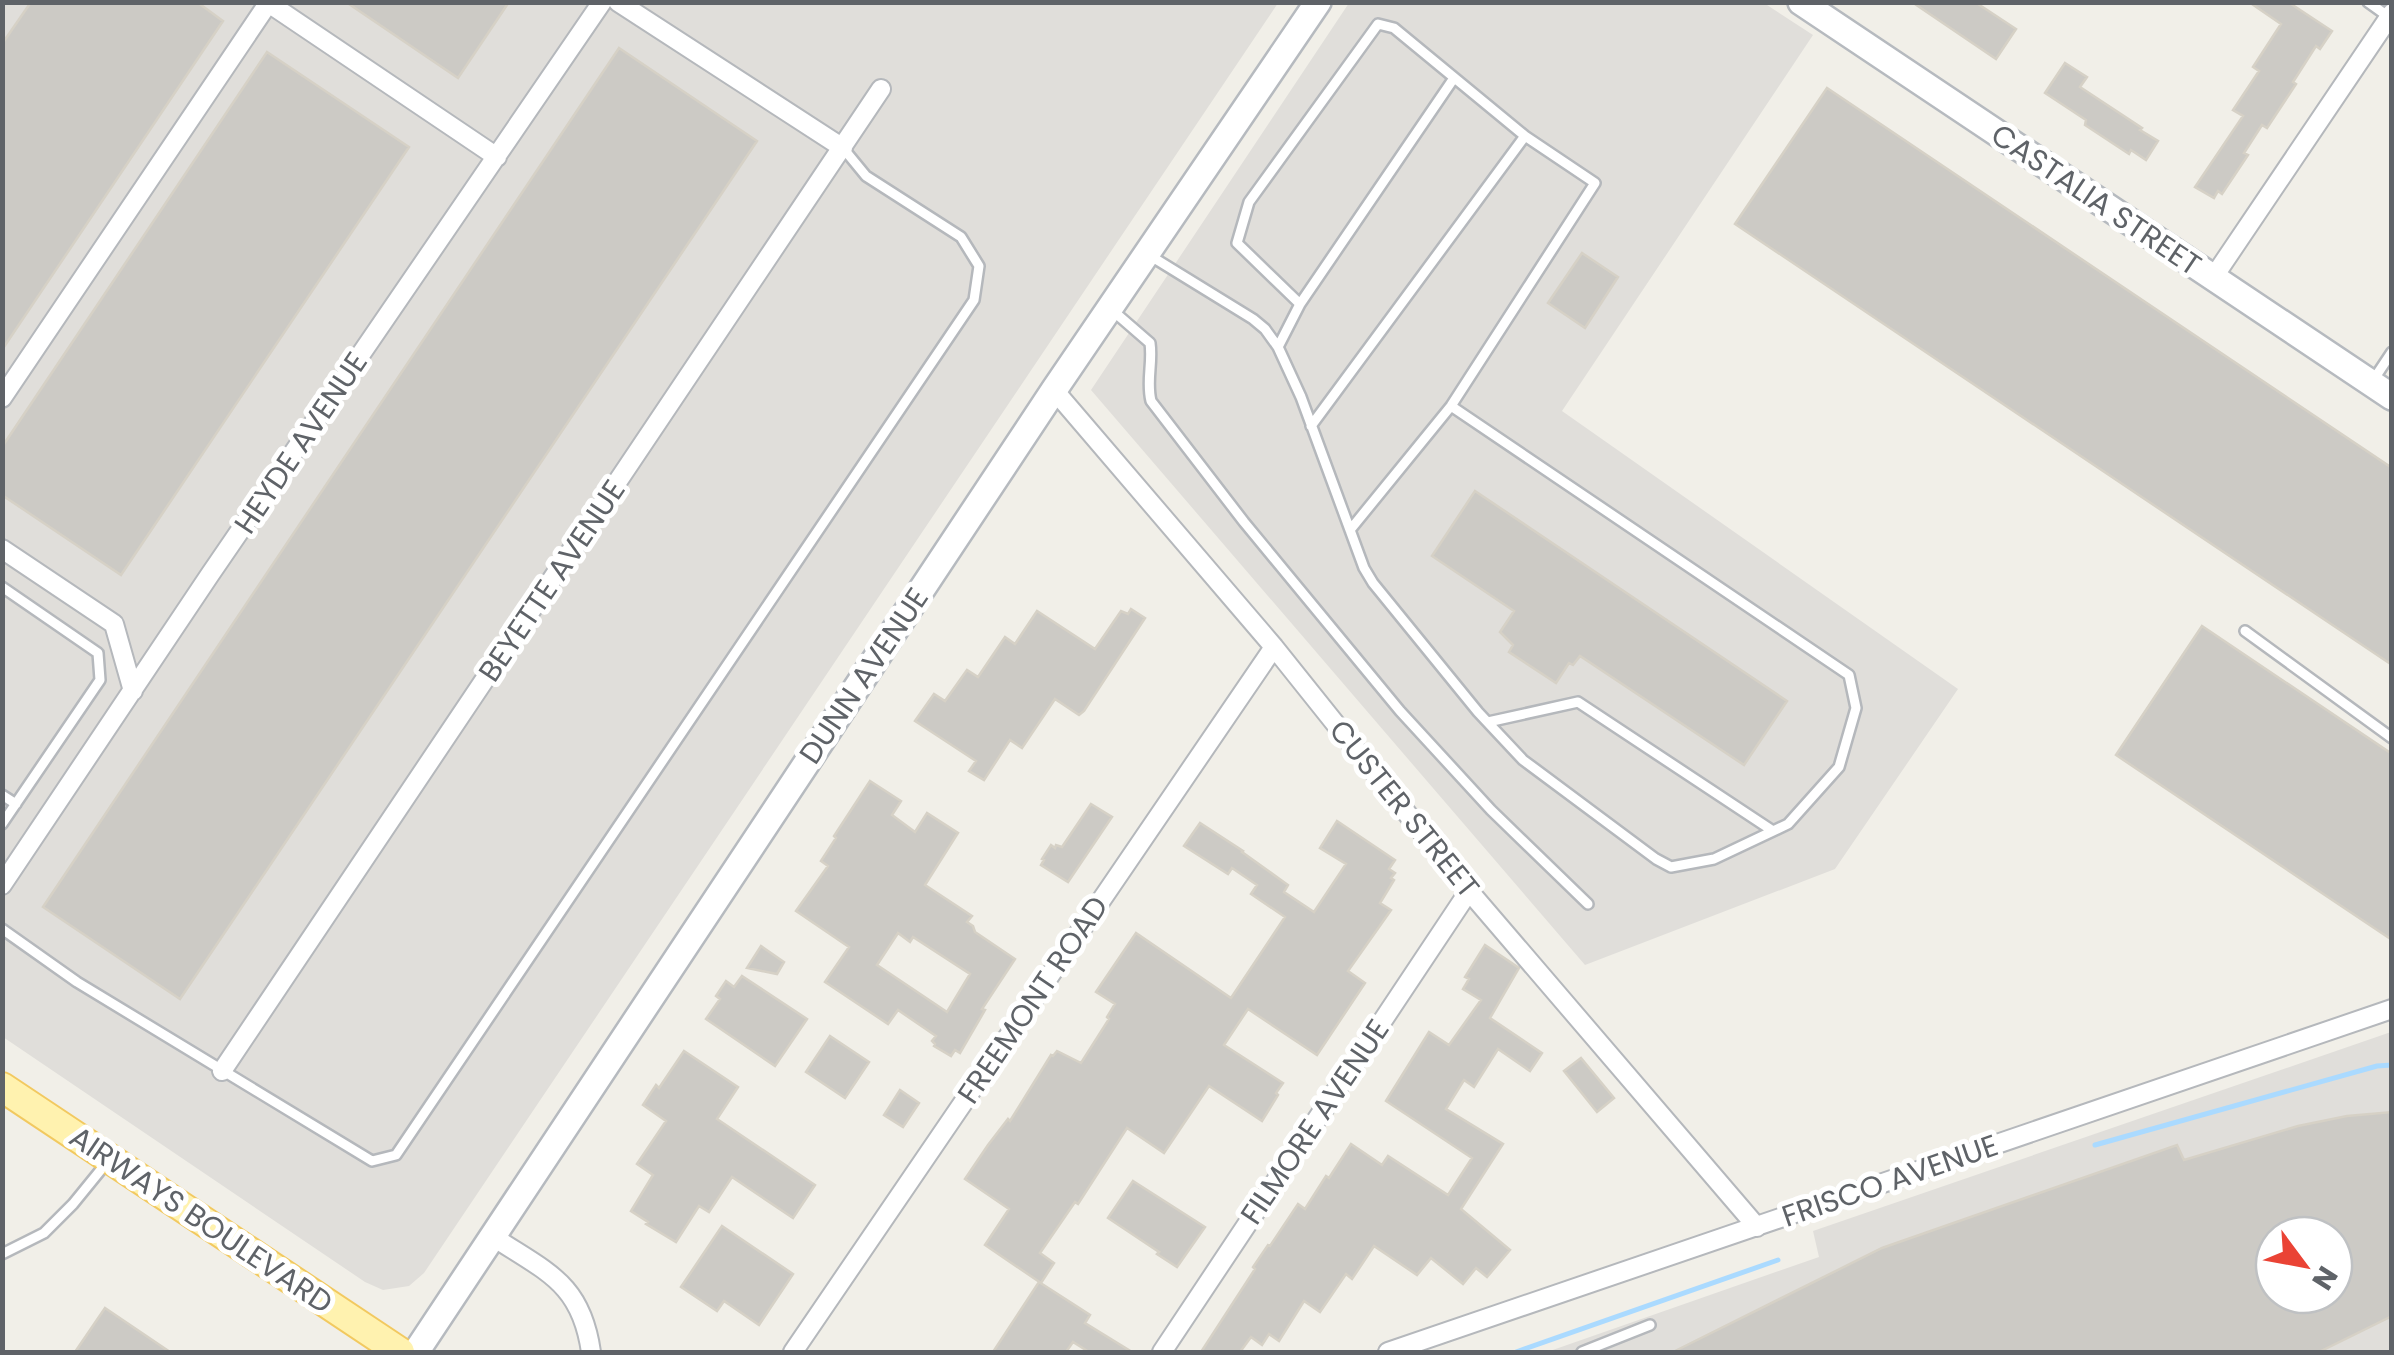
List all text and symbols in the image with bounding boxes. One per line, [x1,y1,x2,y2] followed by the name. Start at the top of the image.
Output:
[1983,113,2210,286] street label: CASTALIA STREET
[224,343,377,542] street label: HEYDE AVENUE
[468,471,635,690] street label: BEYETTE AVENUE
[789,579,939,772] street label: DUNN AVENUE
[1319,710,1490,907] street label: CUSTER STREET
[947,887,1118,1112] street label: FREEMONT ROAD
[1230,1011,1399,1233] street label: FILMORE AVENUE
[61,1115,341,1324] street label: AIRWAYS BOULEVARD
[1776,1123,2004,1238] street label: FRISCO AVENUE
[2254,1215,2354,1315] north arrow
[2303,1259,2347,1297] text: N

